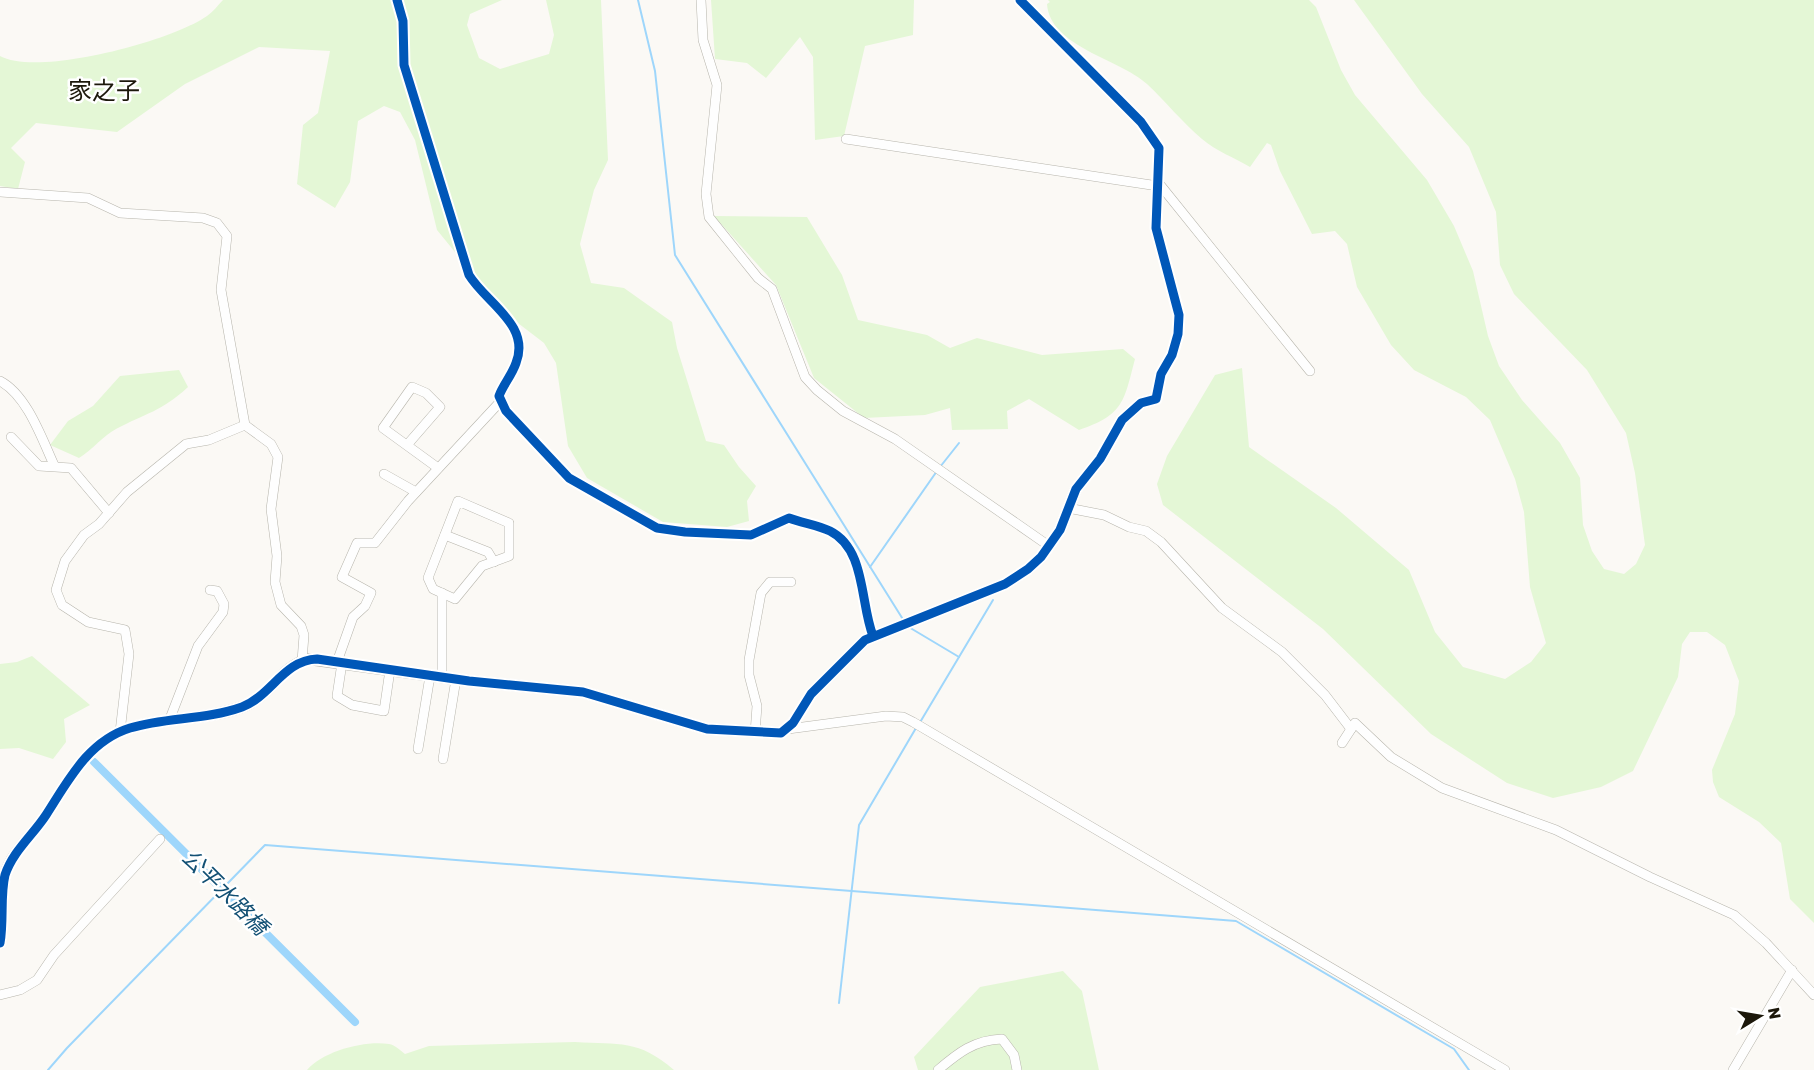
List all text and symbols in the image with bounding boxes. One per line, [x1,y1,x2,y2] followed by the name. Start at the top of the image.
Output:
[68,77,140,105] district label: 家之子
[177,844,276,943] water label: 公平水路橋
[1730,986,1790,1046] north arrow
[1764,1006,1785,1021] text: N

